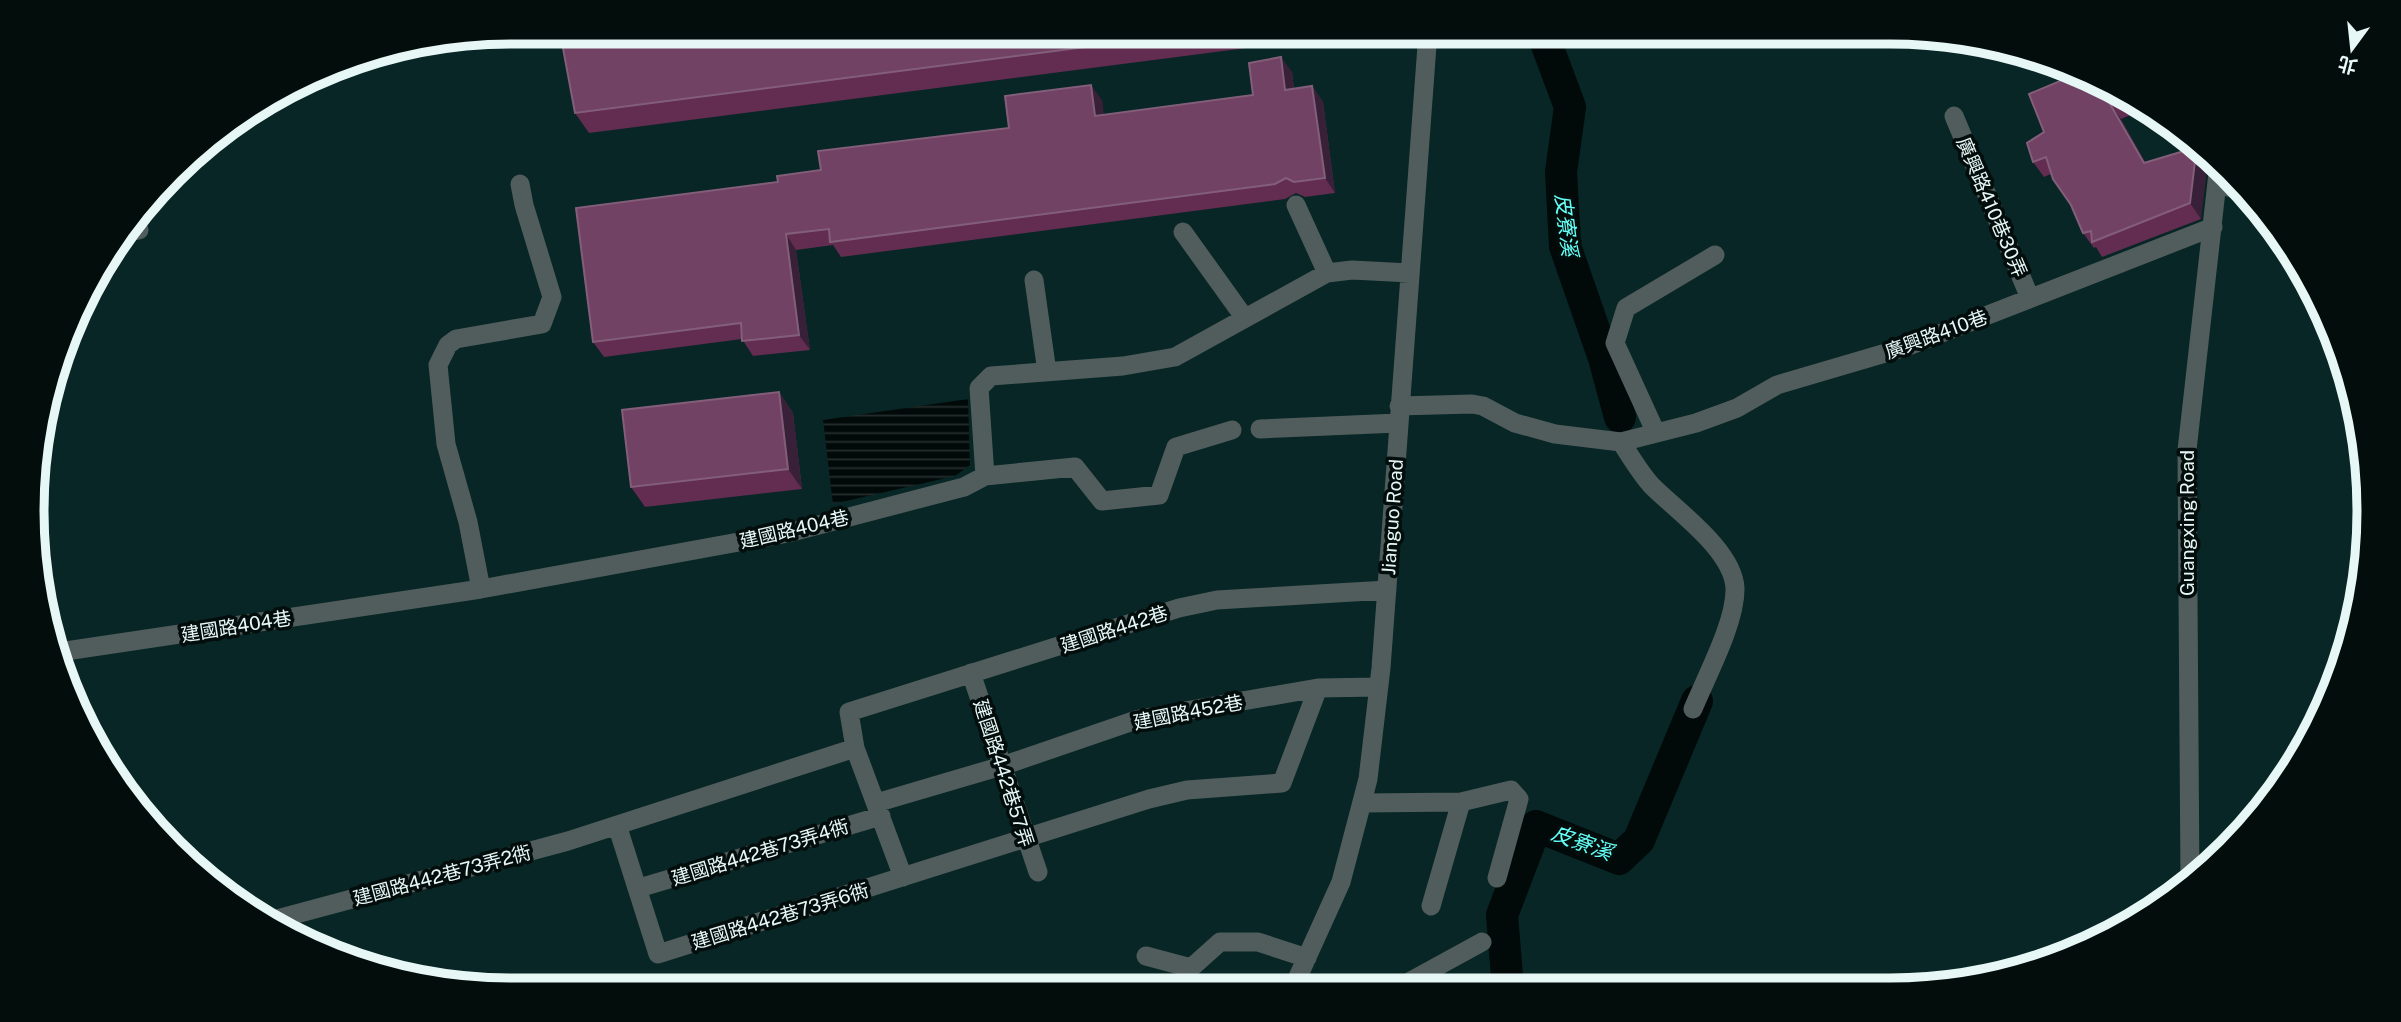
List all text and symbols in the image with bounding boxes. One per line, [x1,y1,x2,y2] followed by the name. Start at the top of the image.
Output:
[2317,14,2387,84] north arrow
[2336,52,2360,79] text: 北
[1953,134,2031,280] street label: 廣興路410巷30弄
[1550,192,1583,261] water label: 皮寮溪
[1882,305,1990,363] street label: 廣興路410巷
[2176,450,2198,596] street label: Guangxing Road
[1377,458,1407,576] street label: Jianguo Road
[737,506,851,552] street label: 建國路404巷
[1058,601,1170,657] street label: 建國路442巷
[179,606,293,646] street label: 建國路404巷
[1131,691,1245,733] street label: 建國路452巷
[970,696,1038,850] street label: 建國路442巷57弄
[669,815,851,889] street label: 建國路442巷73弄4衖
[1548,820,1619,866] water label: 皮寮溪
[351,841,533,909] street label: 建國路442巷73弄2衖
[689,879,871,953] street label: 建國路442巷73弄6衖

